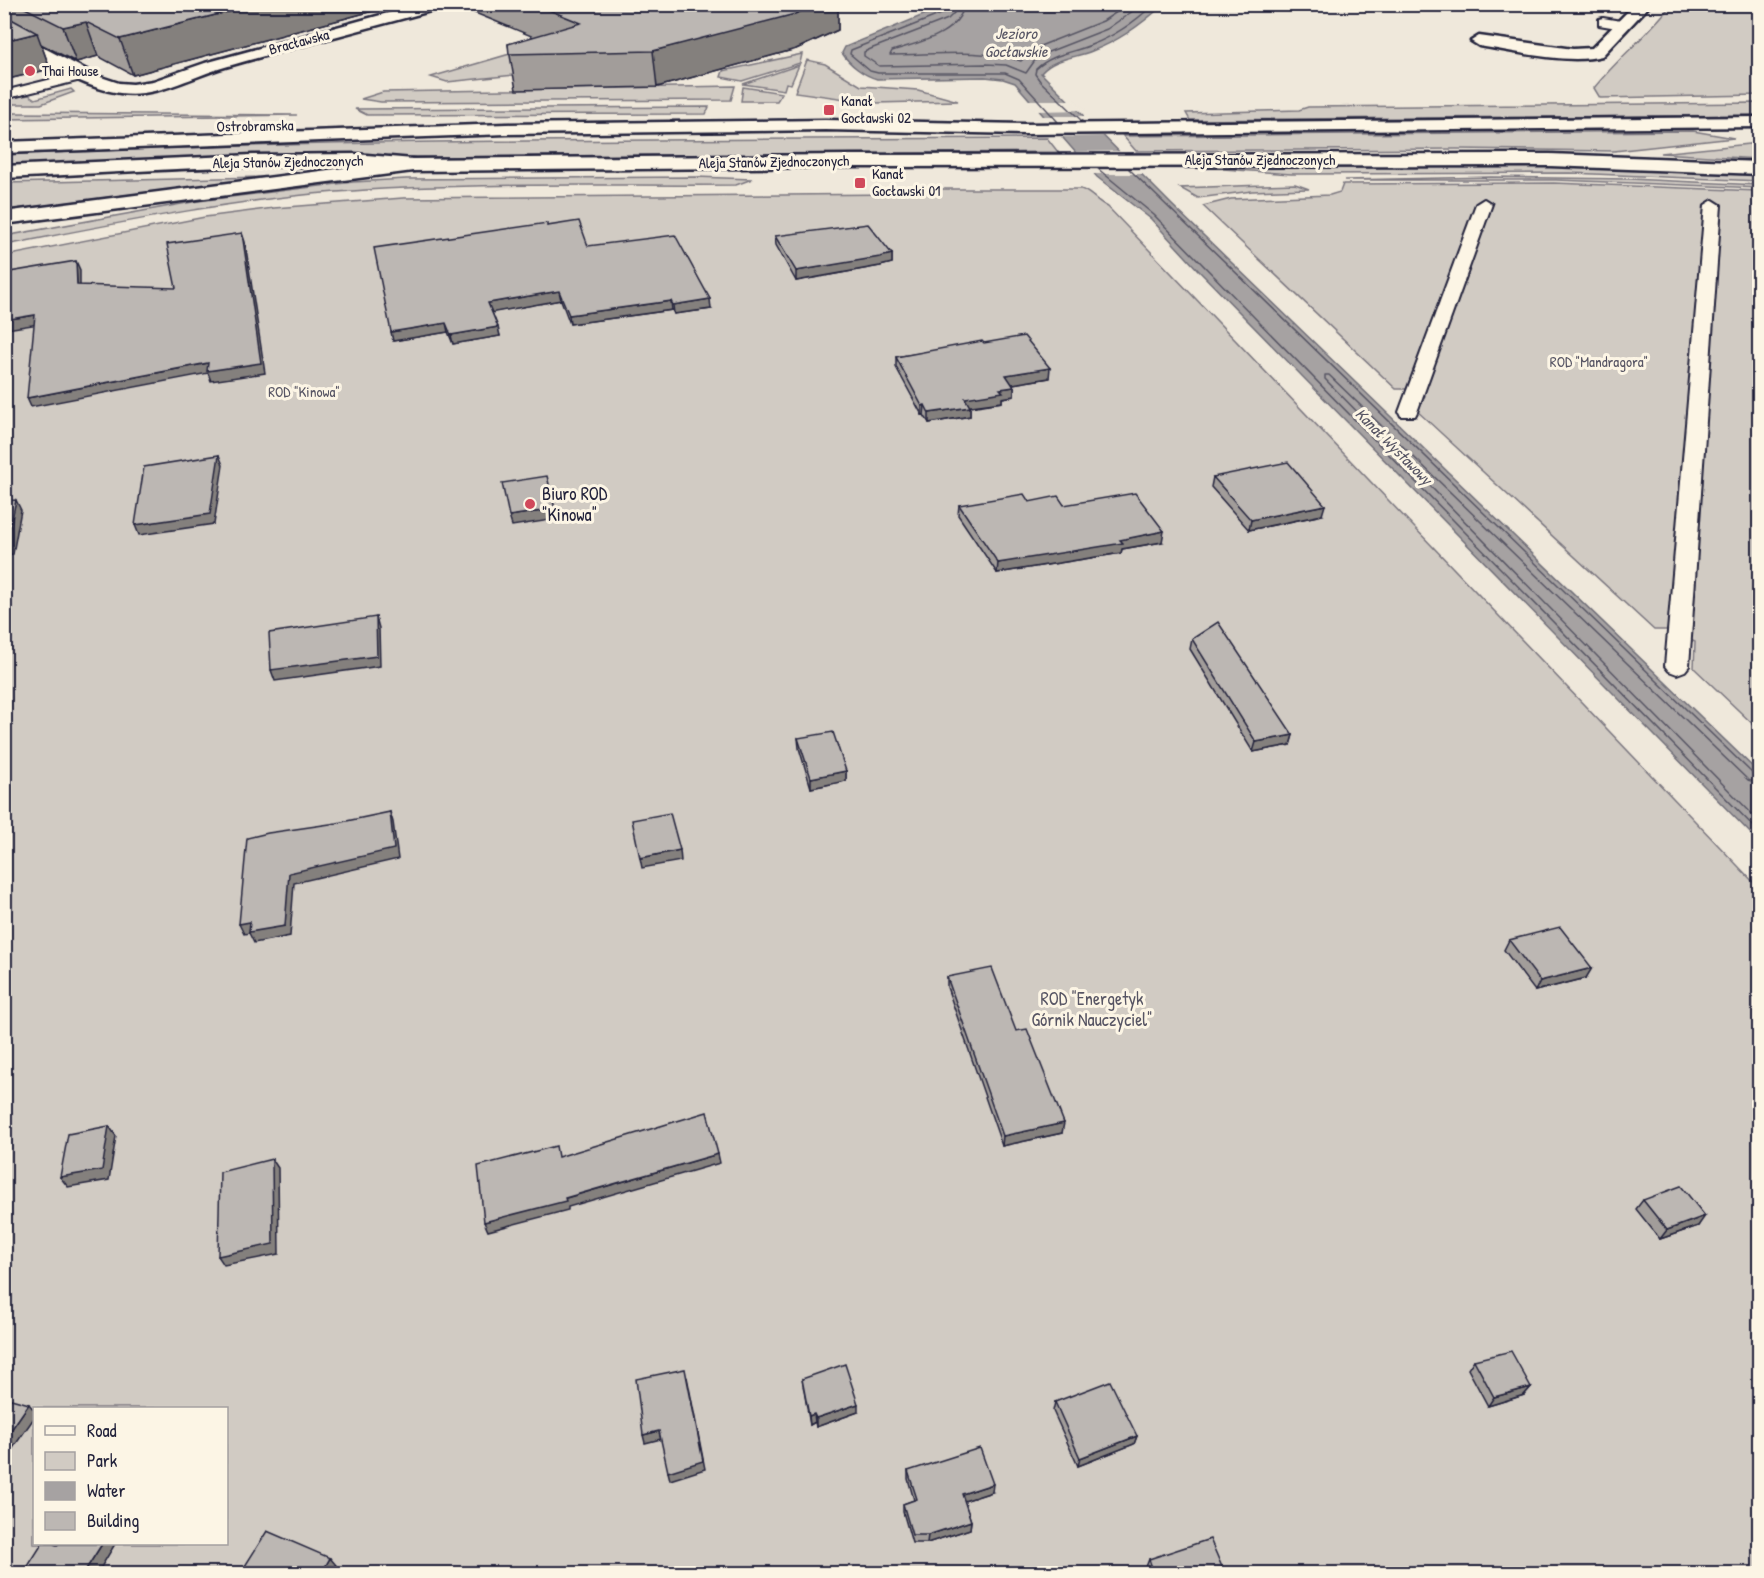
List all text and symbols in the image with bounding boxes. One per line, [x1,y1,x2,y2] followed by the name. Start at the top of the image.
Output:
[985,22,1048,62] water label: Jezioro Gocławskie
[266,23,331,60] street label: Bracławska
[42,60,99,81] place label: Thai House
[23,64,37,78] marker: Thai House
[841,90,911,128] place label: Kanał Gocławski 02
[822,103,836,117] marker: Kanał Gocławski 02
[216,114,294,137] street label: Ostrobramska
[1185,149,1335,170] street label: Aleja Stanów Zjednoczonych
[213,150,363,173] street label: Aleja Stanów Zjednoczonych
[699,150,849,173] street label: Aleja Stanów Zjednoczonych
[872,163,941,201] place label: Kanał Gocławski 01
[853,176,867,190] marker: Kanał Gocławski 01
[1550,351,1648,372] park label: ROD "Mandragora"
[268,381,340,402] park label: ROD "Kinowa"
[1351,403,1439,491] water label: Kanał Wystawowy
[542,481,608,527] place label: Biuro ROD "Kinowa"
[523,497,537,511] marker: Biuro ROD "Kinowa"
[1031,986,1153,1032] park label: ROD "Energetyk Górnik Nauczyciel"
[33,1407,228,1545] legend
[87,1418,117,1443] text: Road
[87,1448,118,1473] text: Park
[87,1478,125,1503] text: Water
[87,1508,139,1533] text: Building

